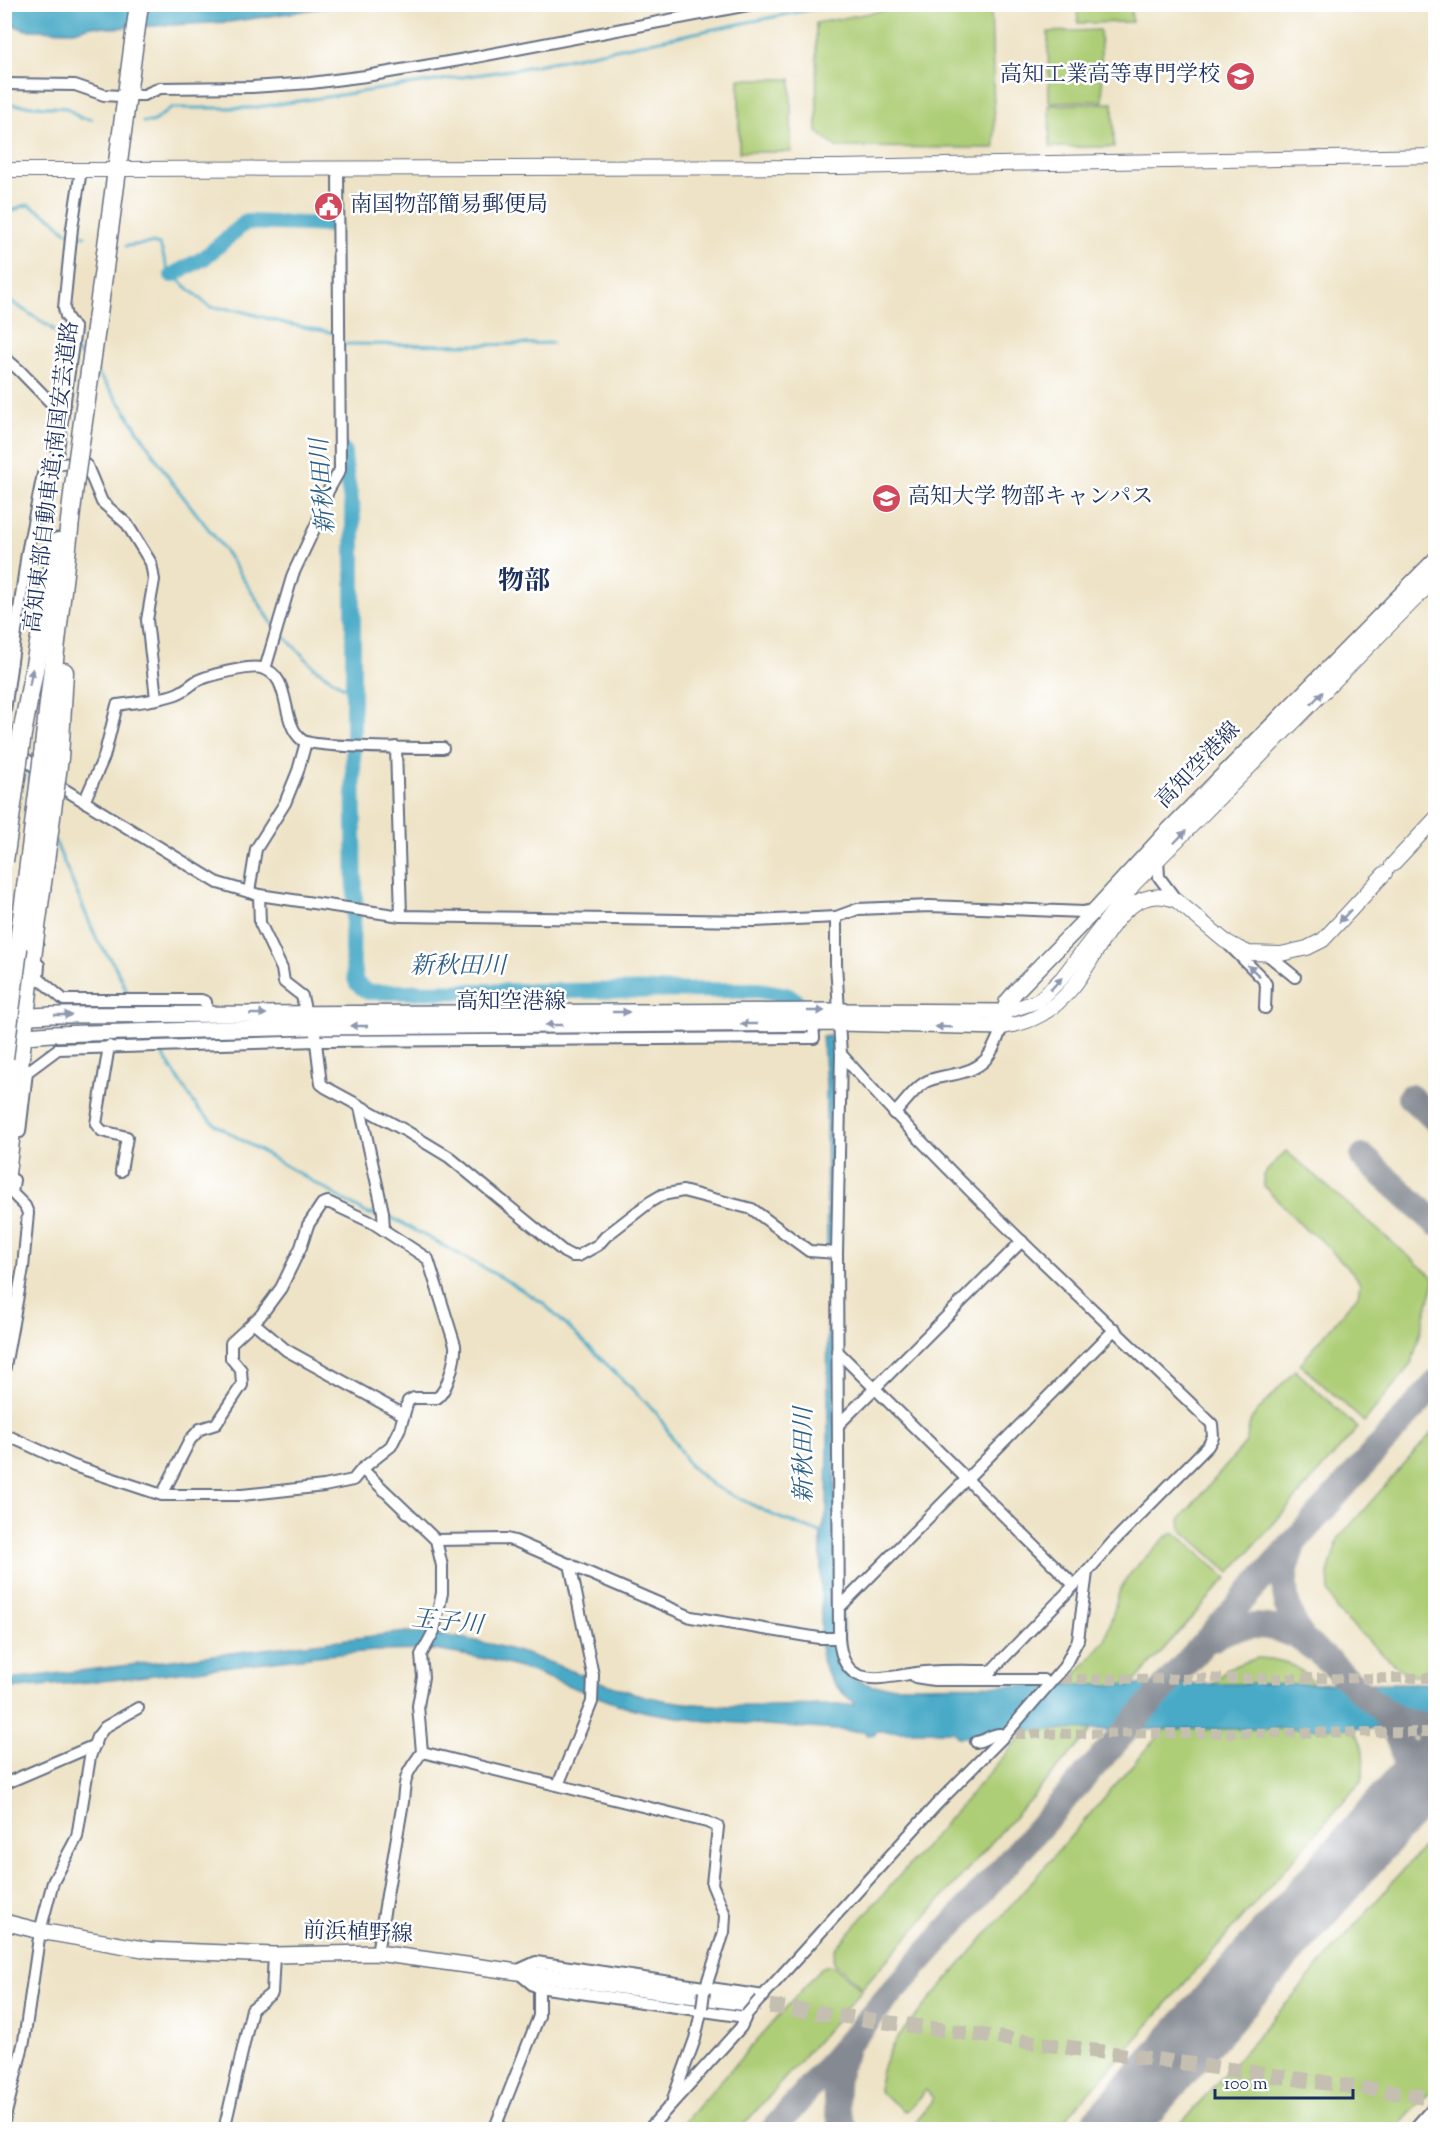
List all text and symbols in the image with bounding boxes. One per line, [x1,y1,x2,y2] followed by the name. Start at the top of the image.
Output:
[1000,60,1220,92] place label: 高知工業高等専門学校
[1225,60,1257,92] school or university icon: 高知工業高等専門学校
[313,190,345,222] public building icon: 南国物部簡易郵便局
[350,190,548,222] place label: 南国物部簡易郵便局
[18,319,88,635] street label: 高知東部自動車道;南国安芸道路
[303,434,344,535] water label: 新秋田川
[871,482,903,514] school or university icon: 高知大学 物部キャンパス
[908,482,1153,514] place label: 高知大学 物部キャンパス
[498,564,550,601] district label: 物部
[27,667,36,686] one-way arrow
[1310,691,1324,706] one-way arrow
[1149,715,1249,817] street label: 高知空港線
[1172,830,1186,844] one-way arrow
[1338,909,1352,924] one-way arrow
[410,950,509,984] water label: 新秋田川
[1247,964,1262,978] one-way arrow
[1049,977,1063,992] one-way arrow
[456,987,566,1019] street label: 高知空港線
[806,1006,825,1016] one-way arrow
[611,1007,630,1017] one-way arrow
[248,1009,267,1019] one-way arrow
[53,1010,72,1020] one-way arrow
[739,1019,758,1029] one-way arrow
[544,1020,563,1030] one-way arrow
[349,1021,368,1031] one-way arrow
[934,1022,953,1031] one-way arrow
[788,1404,822,1503] water label: 新秋田川
[409,1602,488,1644] water label: 王子川
[302,1916,414,1952] street label: 前浜植野線
[1215,2062,1353,2100] scale bar
[1224,2072,1268,2098] text: 100 m

